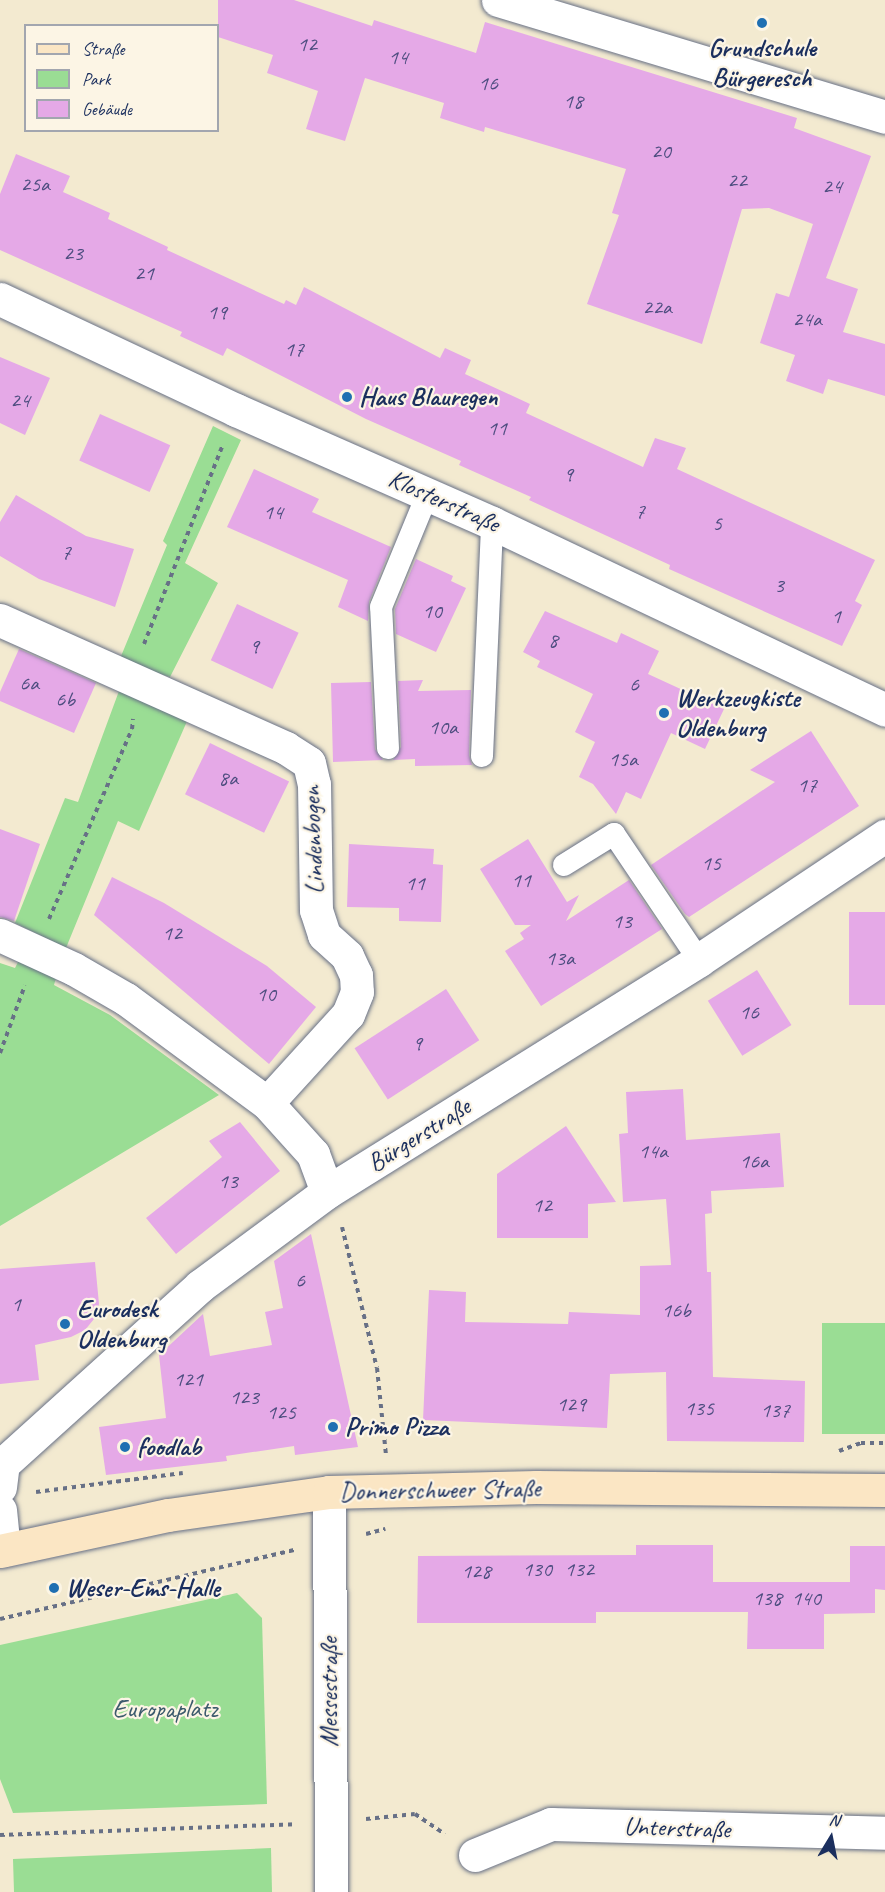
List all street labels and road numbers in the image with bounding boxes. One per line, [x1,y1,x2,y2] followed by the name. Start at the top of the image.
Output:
[384,463,504,539] street label: Klosterstraße
[296,785,330,895] street label: Lindenbogen
[362,1091,476,1179] street label: Bürgerstraße
[338,1473,542,1507] street label: Donnerschweer Straße
[313,1637,345,1747] street label: Messestraße
[623,1811,731,1845] street label: Unterstraße

